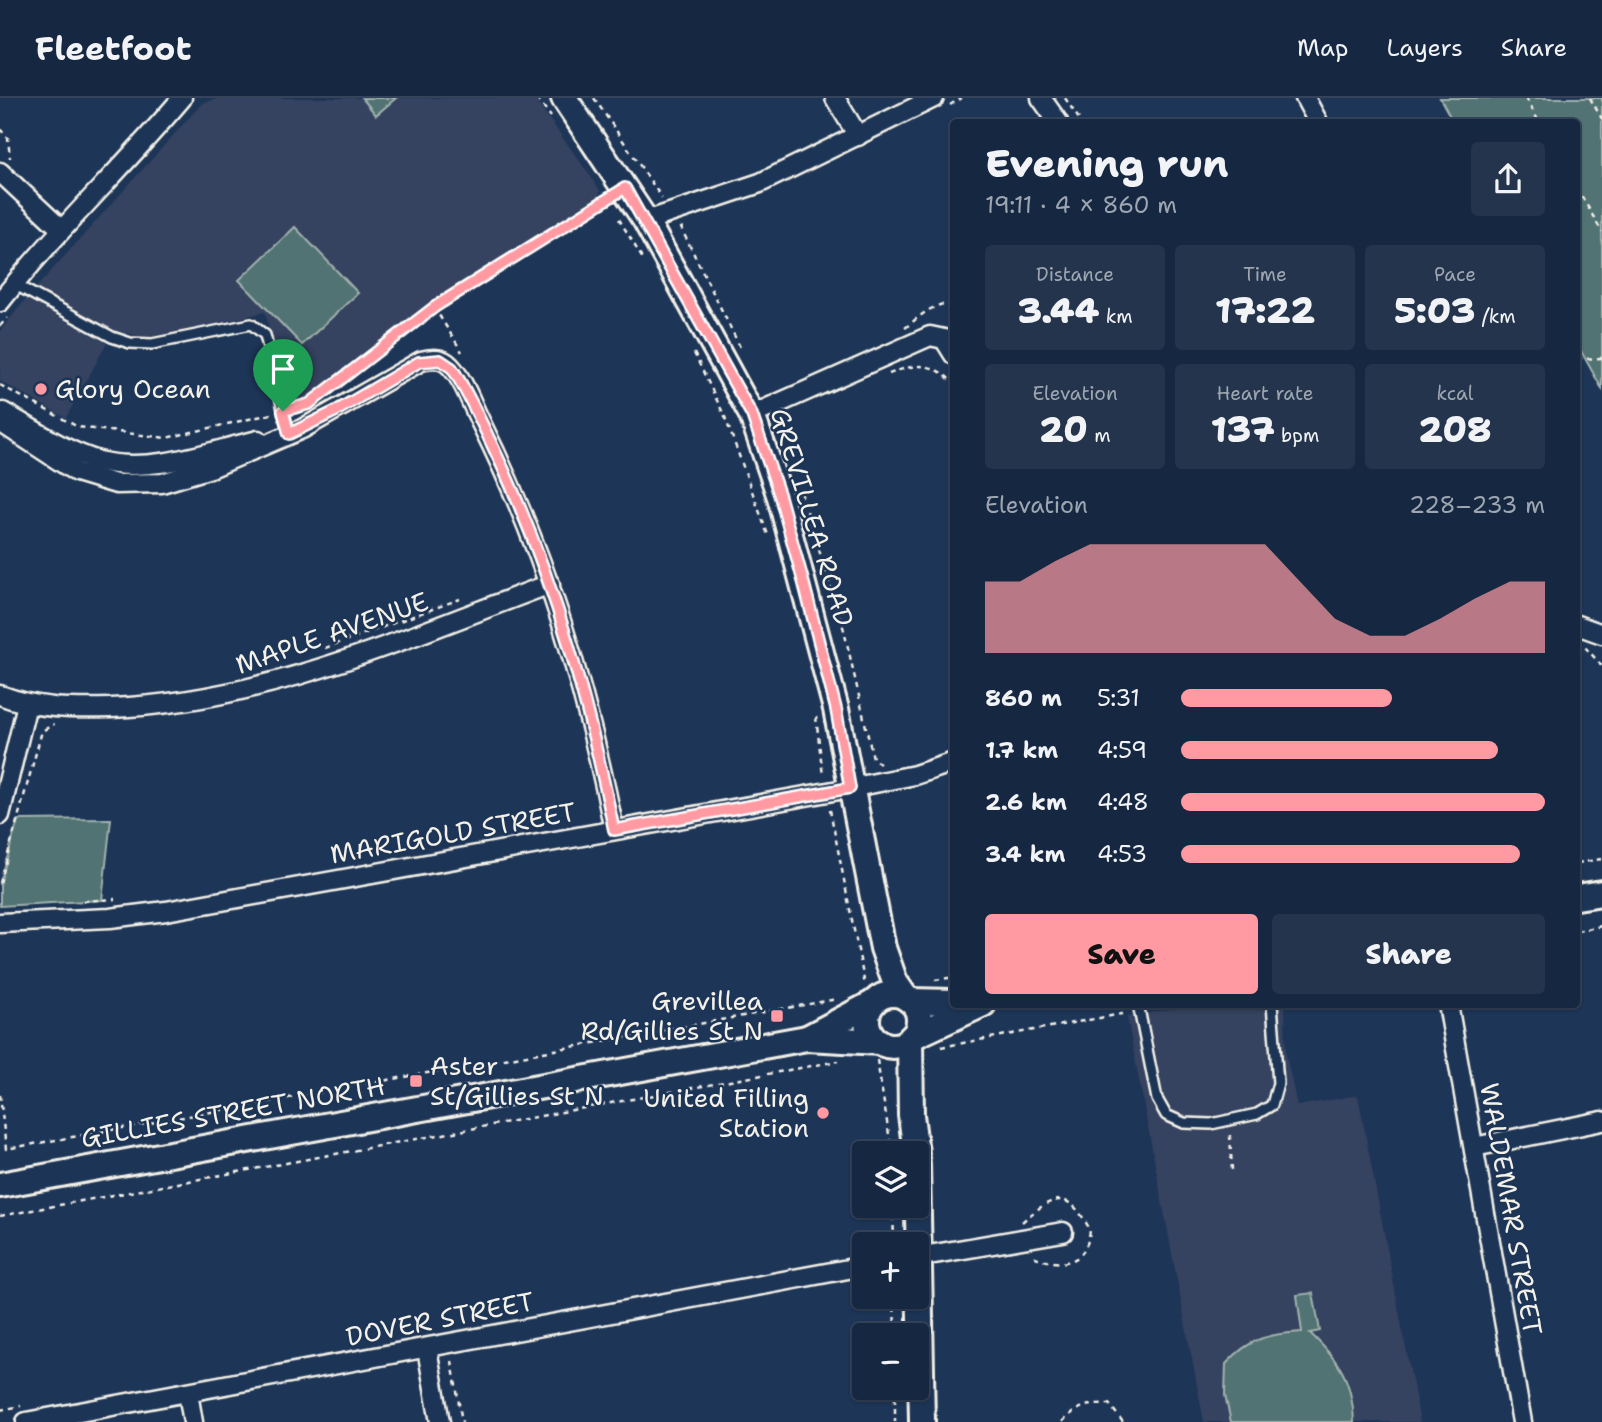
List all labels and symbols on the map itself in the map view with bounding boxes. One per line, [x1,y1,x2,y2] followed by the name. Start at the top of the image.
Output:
[253,339,313,411] pin
[55,371,211,406] place label: Glory Ocean
[33,381,49,397] marker: Glory Ocean
[763,403,862,630] street label: GREVILLEA ROAD
[231,583,433,682] street label: MAPLE AVENUE
[327,794,579,871] street label: MARIGOLD STREET
[581,983,763,1048] place label: Grevillea Rd/Gillies St N
[769,1008,785,1024] marker: Grevillea Rd/Gillies St N
[430,1048,604,1113] place label: Aster St/Gillies St N
[78,1068,388,1155] street label: GILLIES STREET NORTH
[408,1073,424,1089] marker: Aster St/Gillies St N
[643,1080,809,1145] place label: United Filling Station
[1472,1080,1551,1338] street label: WALDEMAR STREET
[815,1105,831,1121] marker: United Filling Station
[343,1283,537,1354] street label: DOVER STREET

